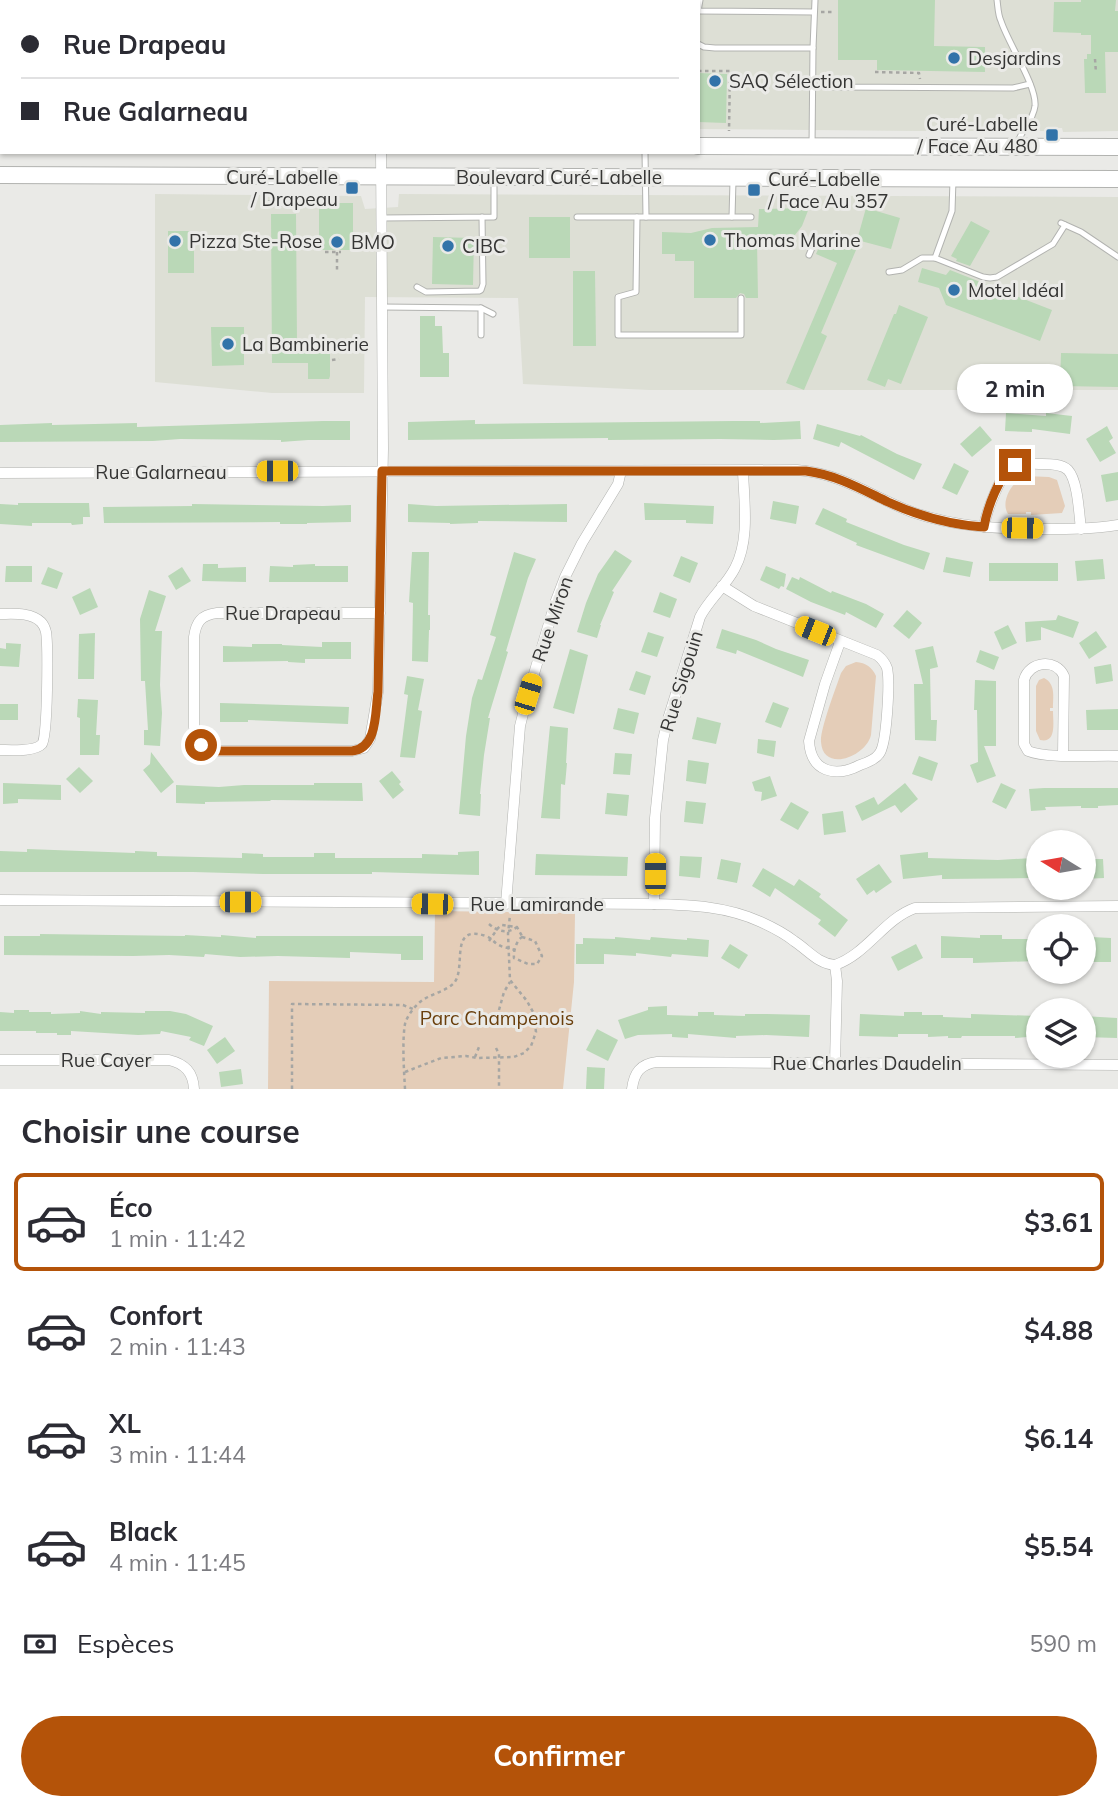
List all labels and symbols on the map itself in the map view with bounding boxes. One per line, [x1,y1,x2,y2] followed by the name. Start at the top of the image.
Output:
[968,46,1061,70] place label: Desjardins
[946,50,962,66] marker: Desjardins
[729,69,854,93] place label: SAQ Sélection
[707,73,723,89] marker: SAQ Sélection
[916,112,1038,158] place label: Curé-Labelle / Face Au 480
[1044,127,1060,143] marker: Curé-Labelle / Face Au 480
[226,165,338,211] place label: Curé-Labelle / Drapeau
[456,165,662,189] street label: Boulevard Curé-Labelle
[767,167,889,213] place label: Curé-Labelle / Face Au 357
[344,180,360,196] marker: Curé-Labelle / Drapeau
[746,182,762,198] marker: Curé-Labelle / Face Au 357
[724,228,861,252] place label: Thomas Marine
[189,229,322,253] place label: Pizza Ste-Rose
[351,230,395,254] place label: BMO
[702,232,718,248] marker: Thomas Marine
[167,233,183,249] marker: Pizza Ste-Rose
[329,234,345,250] marker: BMO
[462,234,506,258] place label: CIBC
[440,238,456,254] marker: CIBC
[968,278,1064,302] place label: Motel Idéal
[946,282,962,298] marker: Motel Idéal
[242,332,369,356] place label: La Bambinerie
[220,336,236,352] marker: La Bambinerie
[957,364,1073,412] callout: 2 min
[999,449,1031,481] route end
[95,460,227,484] street label: Rue Galarneau
[257,461,299,482] car
[1001,517,1044,539] car
[526,573,578,665] street label: Rue Miron
[225,601,341,625] street label: Rue Drapeau
[792,613,839,649] car
[654,627,708,735] street label: Rue Sigouin
[512,671,545,717] car
[185,729,217,761] route start
[1026,830,1096,900] north arrow
[645,853,666,895] car
[220,892,262,913] car
[470,892,604,916] street label: Rue Lamirande
[411,893,454,915] car
[420,1006,574,1030] park label: Parc Champenois
[61,1048,151,1072] street label: Rue Cayer
[772,1051,962,1075] street label: Rue Charles Daudelin

